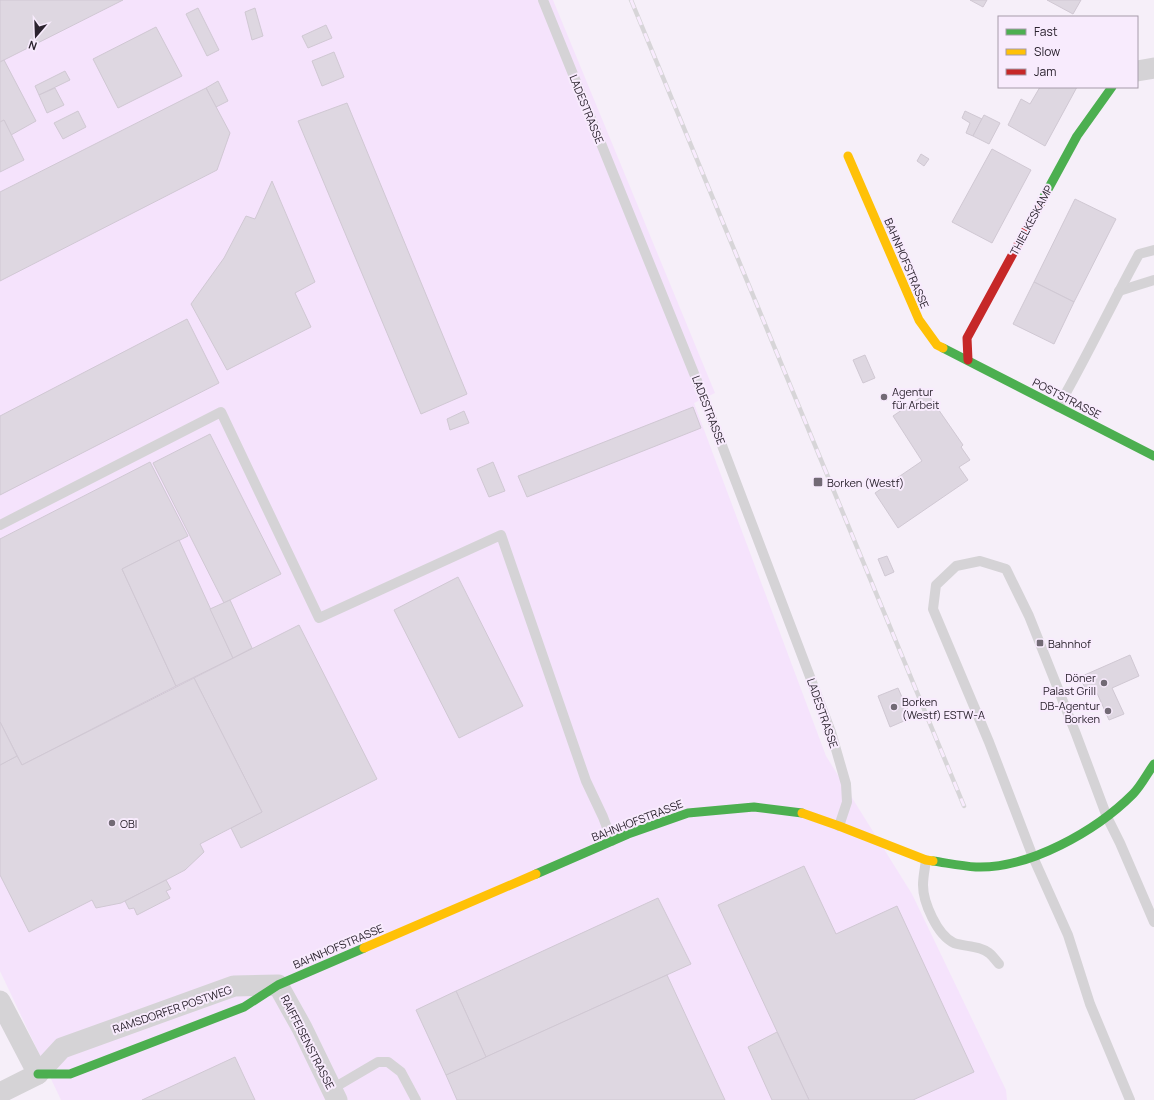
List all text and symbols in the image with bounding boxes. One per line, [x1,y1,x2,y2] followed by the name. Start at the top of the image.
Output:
[16,16,56,56] north arrow
[998,16,1138,88] legend
[1034,23,1058,40] text: Fast
[26,38,39,54] text: N
[1034,43,1060,60] text: Slow
[1034,63,1056,80] text: Jam
[566,72,608,146] street label: LADESTRASSE
[1006,182,1056,258] street label: THIELKESKAMP
[881,216,933,310] street label: BAHNHOFSTRASSE
[689,373,729,447] street label: LADESTRASSE
[1030,374,1104,422] street label: POSTSTRASSE
[892,384,939,412] place label: Agentur für Arbeit
[879,392,889,402] marker: Agentur für Arbeit
[827,475,904,490] place label: Borken (Westf)
[812,476,824,488] marker: Borken (Westf)
[1048,636,1091,651] place label: Bahnhof
[1035,638,1045,648] marker: Bahnhof
[1043,670,1096,698] place label: Döner Palast Grill
[804,676,842,750] street label: LADESTRASSE
[1099,678,1109,688] marker: Döner Palast Grill
[902,694,985,722] place label: Borken (Westf) ESTW-A
[1040,698,1100,726] place label: DB-Agentur Borken
[889,702,899,712] marker: Borken (Westf) ESTW-A
[1103,706,1113,716] marker: DB-Agentur Borken
[589,796,685,844] street label: BAHNHOFSTRASSE
[120,816,137,831] place label: OBI
[107,818,117,828] marker: OBI
[291,920,385,972] street label: BAHNHOFSTRASSE
[110,981,234,1036] street label: RAMSDORFER POSTWEG
[278,992,338,1092] street label: RAIFFEISENSTRASSE

